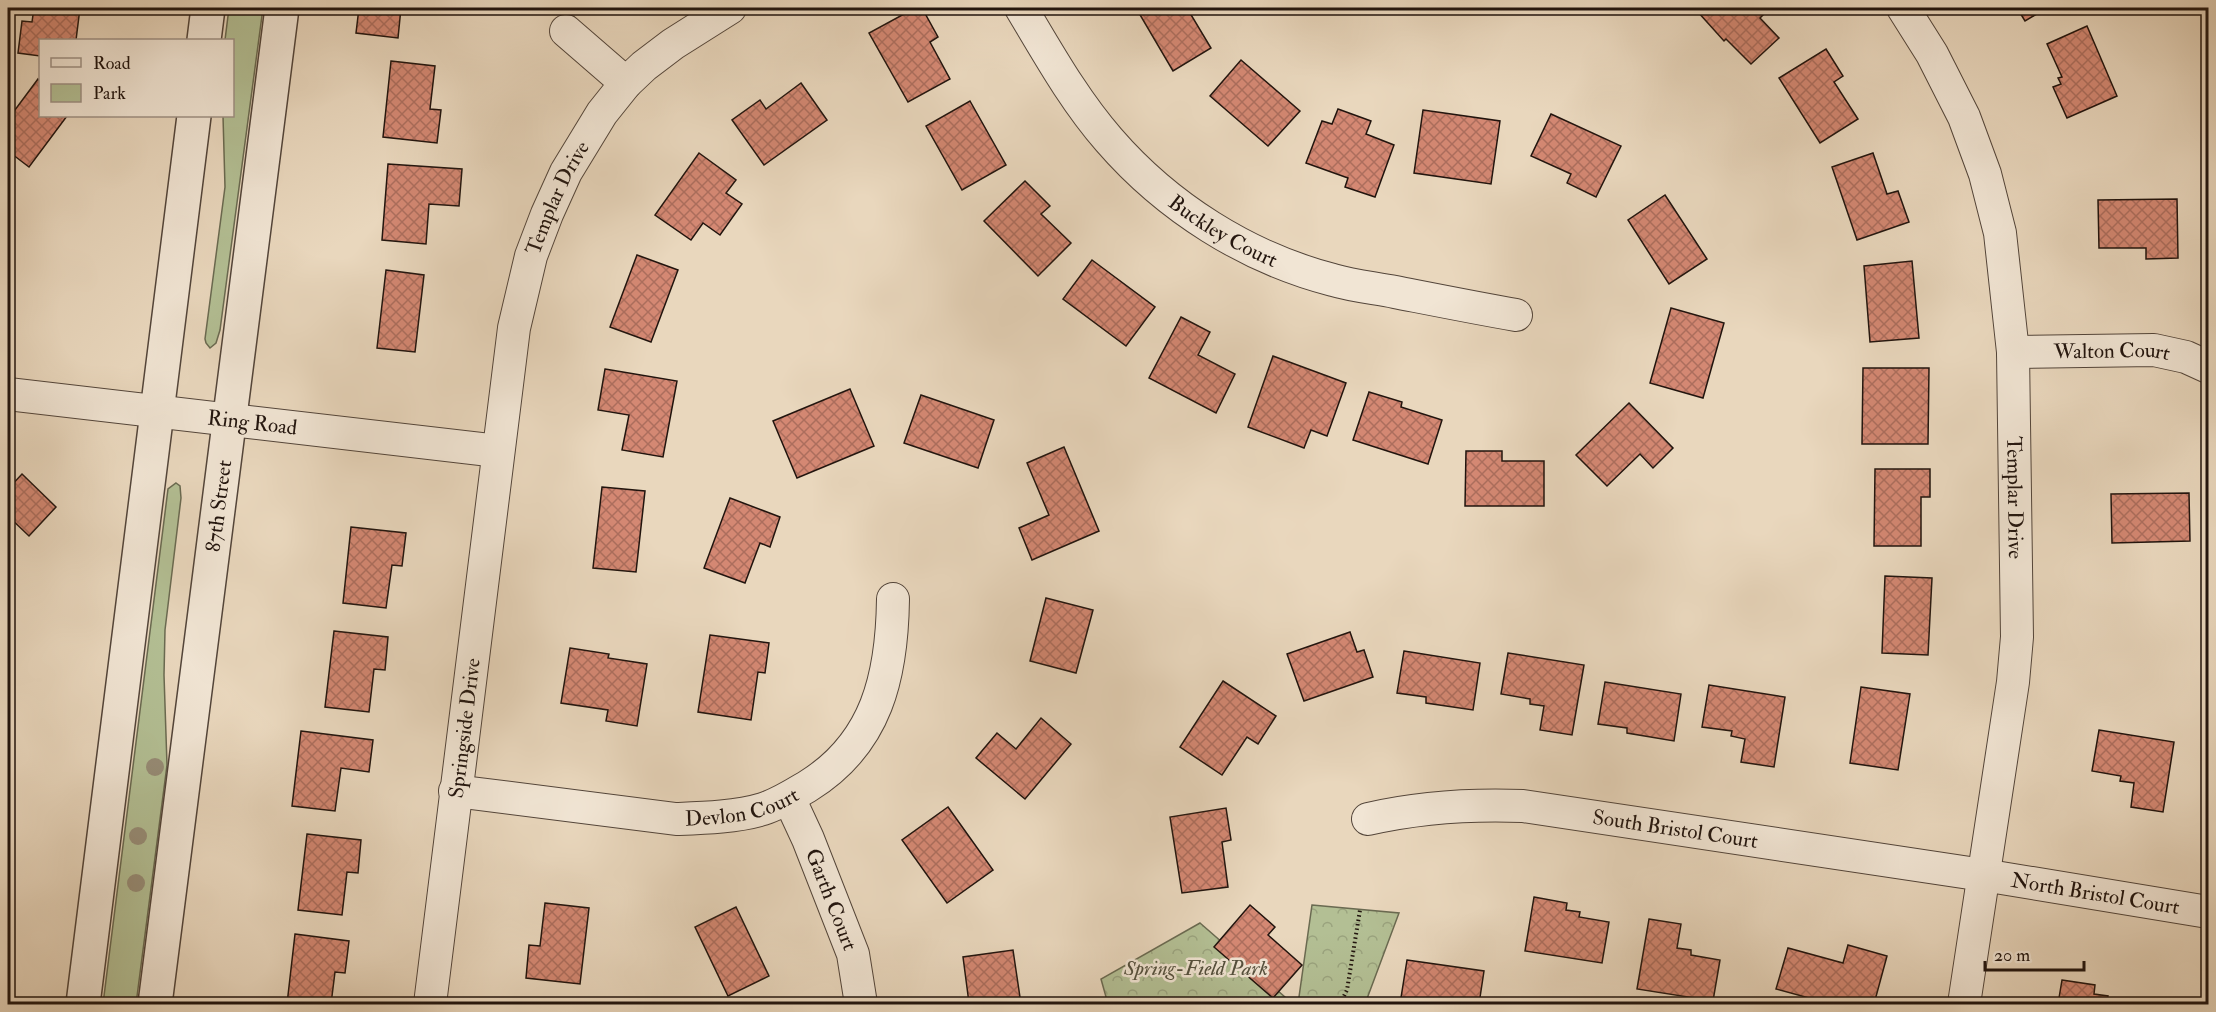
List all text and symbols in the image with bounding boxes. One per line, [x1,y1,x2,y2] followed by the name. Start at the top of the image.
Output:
[39,39,234,117] legend
[93,52,131,75] text: Road
[93,82,126,105] text: Park
[520,136,596,259] street label: Templar Drive
[1163,189,1281,274] street label: Buckley Court
[2053,337,2173,367] street label: Walton Court
[206,404,299,442] street label: Ring Road
[2000,436,2029,559] street label: Templar Drive
[200,458,238,554] street label: 87th Street
[443,656,487,800] street label: Springside Drive
[684,781,804,833] street label: Devlon Court
[1591,804,1760,855] street label: South Bristol Court
[799,845,863,955] street label: Garth Court
[2009,867,2182,921] street label: North Bristol Court
[1985,934,2084,972] scale bar
[1994,944,2030,967] text: 20 m
[1123,955,1268,982] park label: Spring-Field Park

